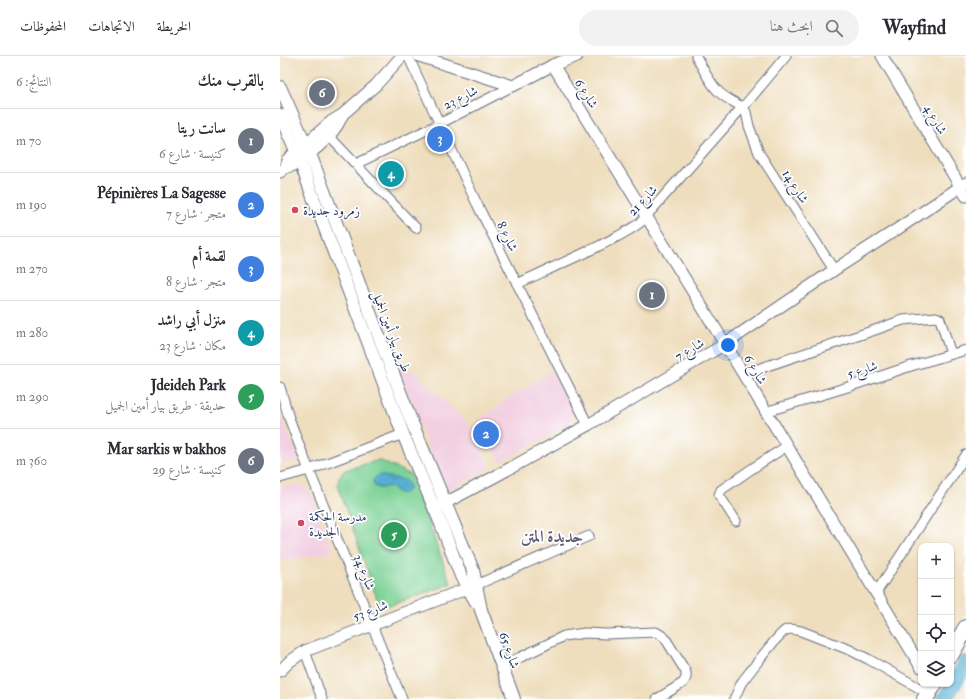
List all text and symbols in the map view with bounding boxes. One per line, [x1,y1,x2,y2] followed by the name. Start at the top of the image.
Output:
[579,10,859,46] search box
[883,16,946,40] text: Wayfind
[770,17,813,36] text: ابحث هنا
[823,17,845,39] icon: search
[20,18,66,35] text: المحفوظات
[88,18,135,35] text: الاتجاهات
[157,18,191,35] text: الخريطة
[198,70,264,91] text: بالقرب منك
[16,74,51,90] text: النتائج: 6
[568,76,601,113] street label: شارع 6
[309,78,335,108] pin: 6
[440,82,482,116] street label: شارع 23
[917,102,950,139] street label: شارع 4
[178,119,226,138] text: سانت ريتا
[427,124,453,154] pin: 3
[16,133,41,149] text: 70 m
[249,133,253,149] text: 1
[159,146,226,162] text: كنيسة · شارع 6
[378,159,404,189] pin: 4
[776,167,812,208] street label: شارع 14
[624,182,663,222] street label: شارع 21
[97,184,226,203] text: Pépinières La Sagesse
[16,197,47,213] text: 190 m
[248,197,254,213] text: 2
[303,203,360,220] place label: زمرود جديدة
[290,205,300,215] marker: زمرود جديدة
[166,206,226,222] text: متجر · شارع 7
[490,219,521,255] street label: شارع 8
[192,247,226,266] text: لقمة أم
[16,261,48,277] text: 270 m
[249,261,254,277] text: 3
[166,274,226,290] text: متجر · شارع 8
[639,280,665,310] pin: 1
[367,288,415,375] street label: طريق بيار أمين الجميل
[157,311,226,330] text: منزل أبي راشد
[16,325,48,341] text: 280 m
[248,325,255,341] text: 4
[672,335,709,367] street label: شارع 7
[718,335,738,355] your location
[159,338,226,354] text: مكان · شارع 23
[738,352,770,389] street label: شارع 6
[845,358,880,385] street label: شارع 5
[151,376,226,395] text: Jdeideh Park
[16,389,49,405] text: 290 m
[248,389,254,405] text: 5
[105,398,226,414] text: حديقة · طريق بيار أمين الجميل
[473,419,499,449] pin: 2
[107,440,226,459] text: Mar sarkis w bakhos
[16,453,47,469] text: 360 m
[248,453,254,469] text: 6
[152,462,226,478] text: كنيسة · شارع 29
[309,509,367,540] place label: مدرسة الحكمة الجديدة
[296,518,306,528] marker: مدرسة الحكمة الجديدة
[381,520,407,550] pin: 5
[521,526,583,547] district label: جديدة المتن
[918,543,954,687] map controls
[918,543,954,579] button: +
[347,552,378,594] street label: شارع 34
[918,579,954,615] button: −
[351,597,391,628] street label: شارع 53
[918,615,954,651] button: locate
[492,630,523,672] street label: شارع 65
[918,651,954,687] button: layers

